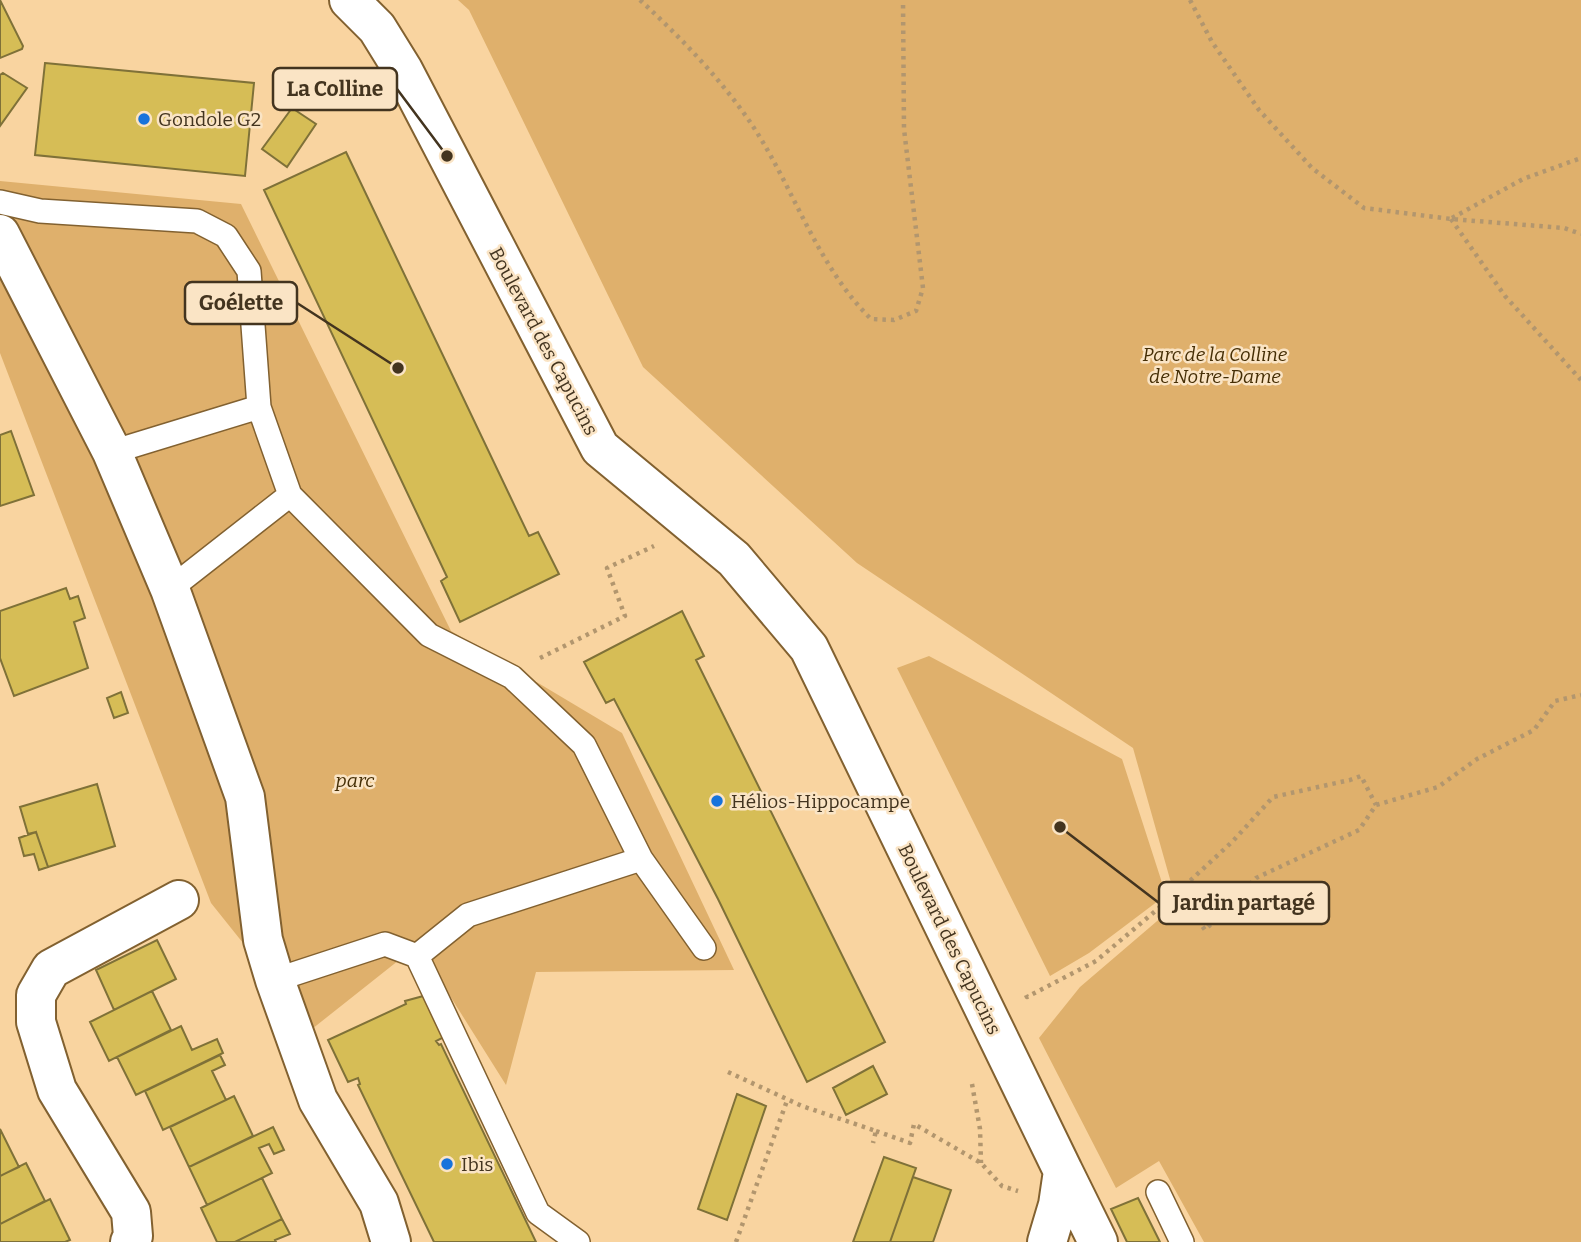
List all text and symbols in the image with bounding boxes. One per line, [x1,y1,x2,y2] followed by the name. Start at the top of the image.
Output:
[273,68,397,110] callout: La Colline
[287,76,383,102] text: La Colline
[158,108,261,131] place label: Gondole G2
[136,111,152,127] marker: Gondole G2
[484,243,603,439] street label: Boulevard des Capucins
[185,282,297,324] callout: Goélette
[199,290,283,316] text: Goélette
[1143,343,1288,388] park label: Parc de la Colline de Notre-Dame
[335,769,375,792] park label: parc
[731,790,910,813] place label: Hélios-Hippocampe
[709,793,725,809] marker: Hélios-Hippocampe
[893,840,1006,1038] street label: Boulevard des Capucins
[1159,882,1329,924] callout: Jardin partagé
[1172,890,1315,916] text: Jardin partagé
[461,1153,493,1176] place label: Ibis
[439,1156,455,1172] marker: Ibis

